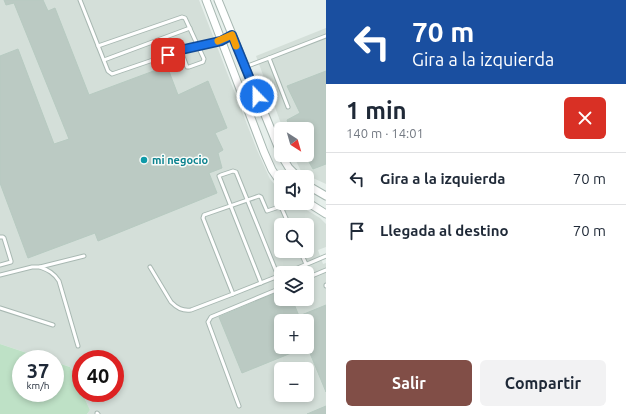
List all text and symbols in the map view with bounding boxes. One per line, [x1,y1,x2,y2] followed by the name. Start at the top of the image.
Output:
[346,16,398,68] icon: left
[412,16,474,47] text: 70 m
[151,38,185,72] pin
[157,44,179,66] icon: arrive
[412,49,554,69] text: Gira a la izquierda
[236,75,278,117] position arrow
[346,97,407,124] text: 1 min
[564,97,606,139] button: close
[274,122,314,162] north arrow
[274,122,314,402] map controls
[346,126,424,140] text: 140 m · 14:01
[152,154,208,166] place label: mi negocio
[139,155,149,165] marker: mi negocio
[346,168,368,190] icon: left
[274,170,314,210] button: sound
[380,170,506,187] text: Gira a la izquierda
[573,170,606,187] text: 70 m
[274,218,314,258] button: search
[346,220,368,242] icon: arrive
[380,222,509,239] text: Llegada al destino
[573,222,606,239] text: 70 m
[274,266,314,306] button: layers
[274,314,314,354] button: +
[72,350,124,402] speed limit sign: 40
[27,359,49,382] text: 37
[346,360,472,406] button: Salir
[480,360,606,406] button: Compartir
[274,362,314,402] button: −
[26,380,50,391] text: km/h

